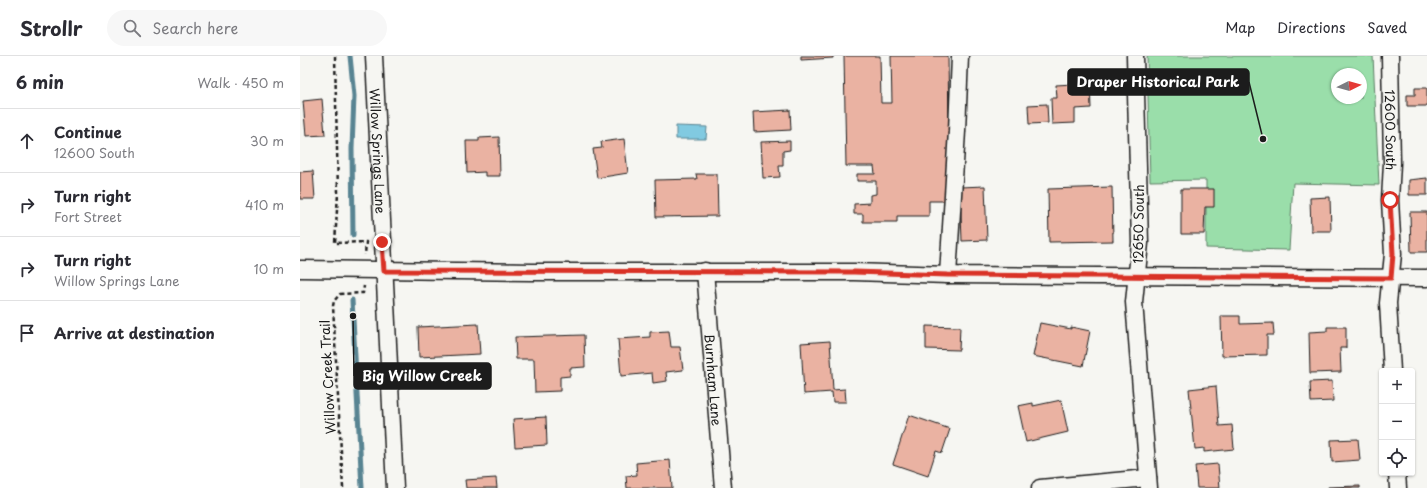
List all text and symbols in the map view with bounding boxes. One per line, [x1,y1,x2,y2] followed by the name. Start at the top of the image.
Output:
[107,10,387,46] search box
[20,14,83,42] text: Strollr
[153,16,238,39] text: Search here
[121,17,143,39] icon: search
[1225,17,1255,38] text: Map
[1277,17,1345,38] text: Directions
[1367,17,1407,38] text: Saved
[1331,68,1367,104] north arrow
[16,69,64,95] text: 6 min
[1068,69,1249,95] callout: Draper Historical Park
[1076,71,1240,92] text: Draper Historical Park
[198,73,284,92] text: Walk · 450 m
[366,88,391,214] street label: Willow Springs Lane
[1381,89,1401,171] street label: 12600 South
[54,120,122,143] text: Continue
[16,130,38,152] icon: ahead
[250,131,284,150] text: 30 m
[54,143,135,162] text: 12600 South
[54,184,131,207] text: Turn right
[1128,184,1148,264] street label: 12650 South
[1381,191,1399,209] route start
[16,194,38,216] icon: right
[245,195,284,214] text: 410 m
[54,207,122,226] text: Fort Street
[373,233,391,251] route end
[54,248,131,271] text: Turn right
[16,258,38,280] icon: right
[254,259,284,278] text: 10 m
[54,271,180,290] text: Willow Springs Lane
[315,319,339,435] street label: Willow Creek Trail
[54,321,215,344] text: Arrive at destination
[16,322,38,344] icon: arrive
[701,333,727,427] street label: Burnham Lane
[354,363,491,389] callout: Big Willow Creek
[362,365,483,386] text: Big Willow Creek
[1379,368,1415,476] map controls
[1379,368,1415,404] button: +
[1379,404,1415,440] button: −
[1379,440,1415,476] button: locate

